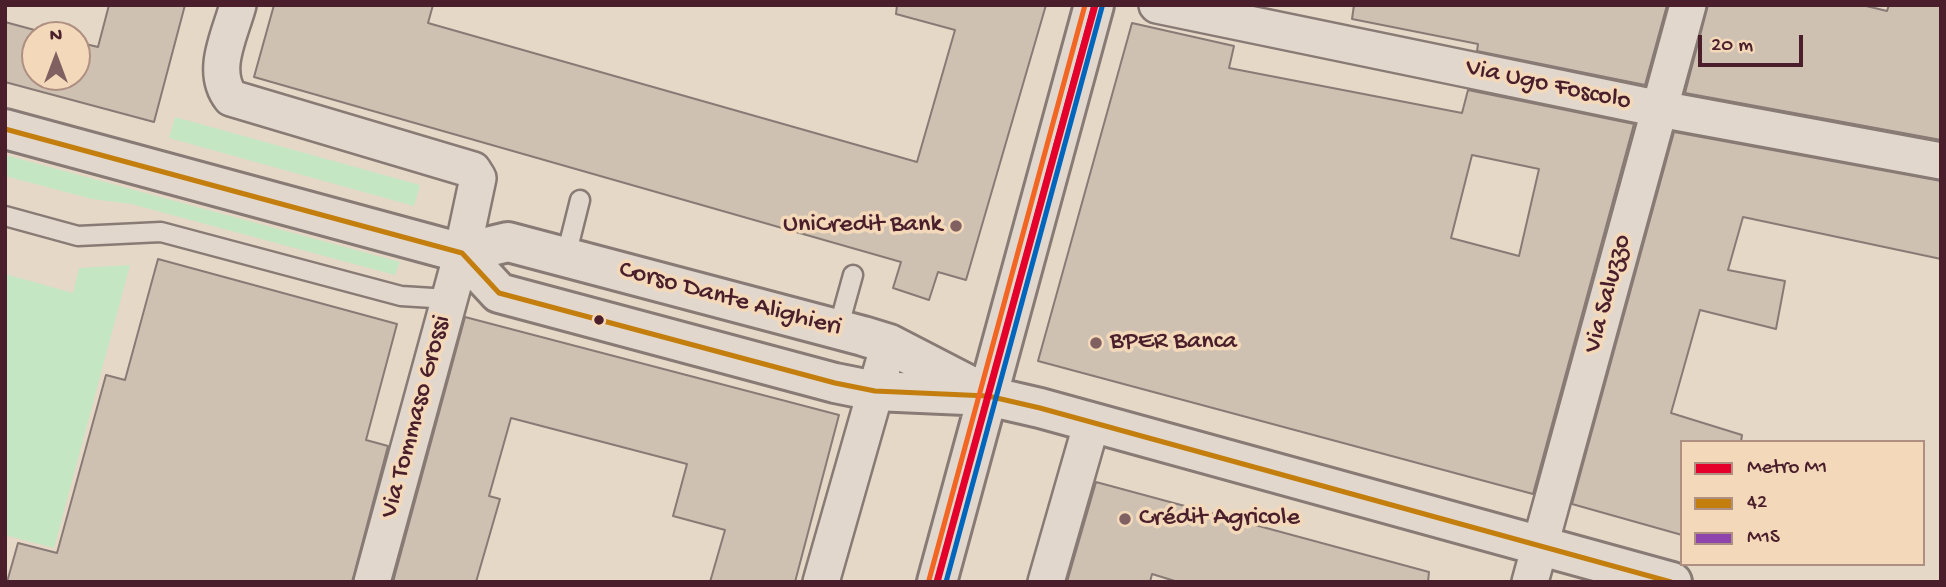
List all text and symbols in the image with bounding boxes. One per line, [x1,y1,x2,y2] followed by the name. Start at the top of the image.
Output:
[21,21,91,91] north arrow
[1701,21,1806,65] scale bar
[50,25,62,48] text: N
[1711,34,1753,59] text: 20 m
[1463,53,1633,119] street label: Via Ugo Foscolo
[783,210,942,242] place label: UniCredit Bank
[948,218,964,234] marker: UniCredit Bank
[1578,231,1640,357] street label: Via Saluzzo
[615,255,845,345] street label: Corso Dante Alighieri
[375,312,459,522] street label: Via Tommaso Grossi
[592,313,606,327] unlabelled marker
[1110,327,1237,359] place label: BPER Banca
[1088,335,1104,351] marker: BPER Banca
[1680,440,1925,566] legend
[1747,456,1827,481] text: Metro M1
[1747,491,1767,516] text: 42
[1139,503,1300,535] place label: Crédit Agricole
[1117,511,1133,527] marker: Crédit Agricole
[1747,526,1780,551] text: M1S

